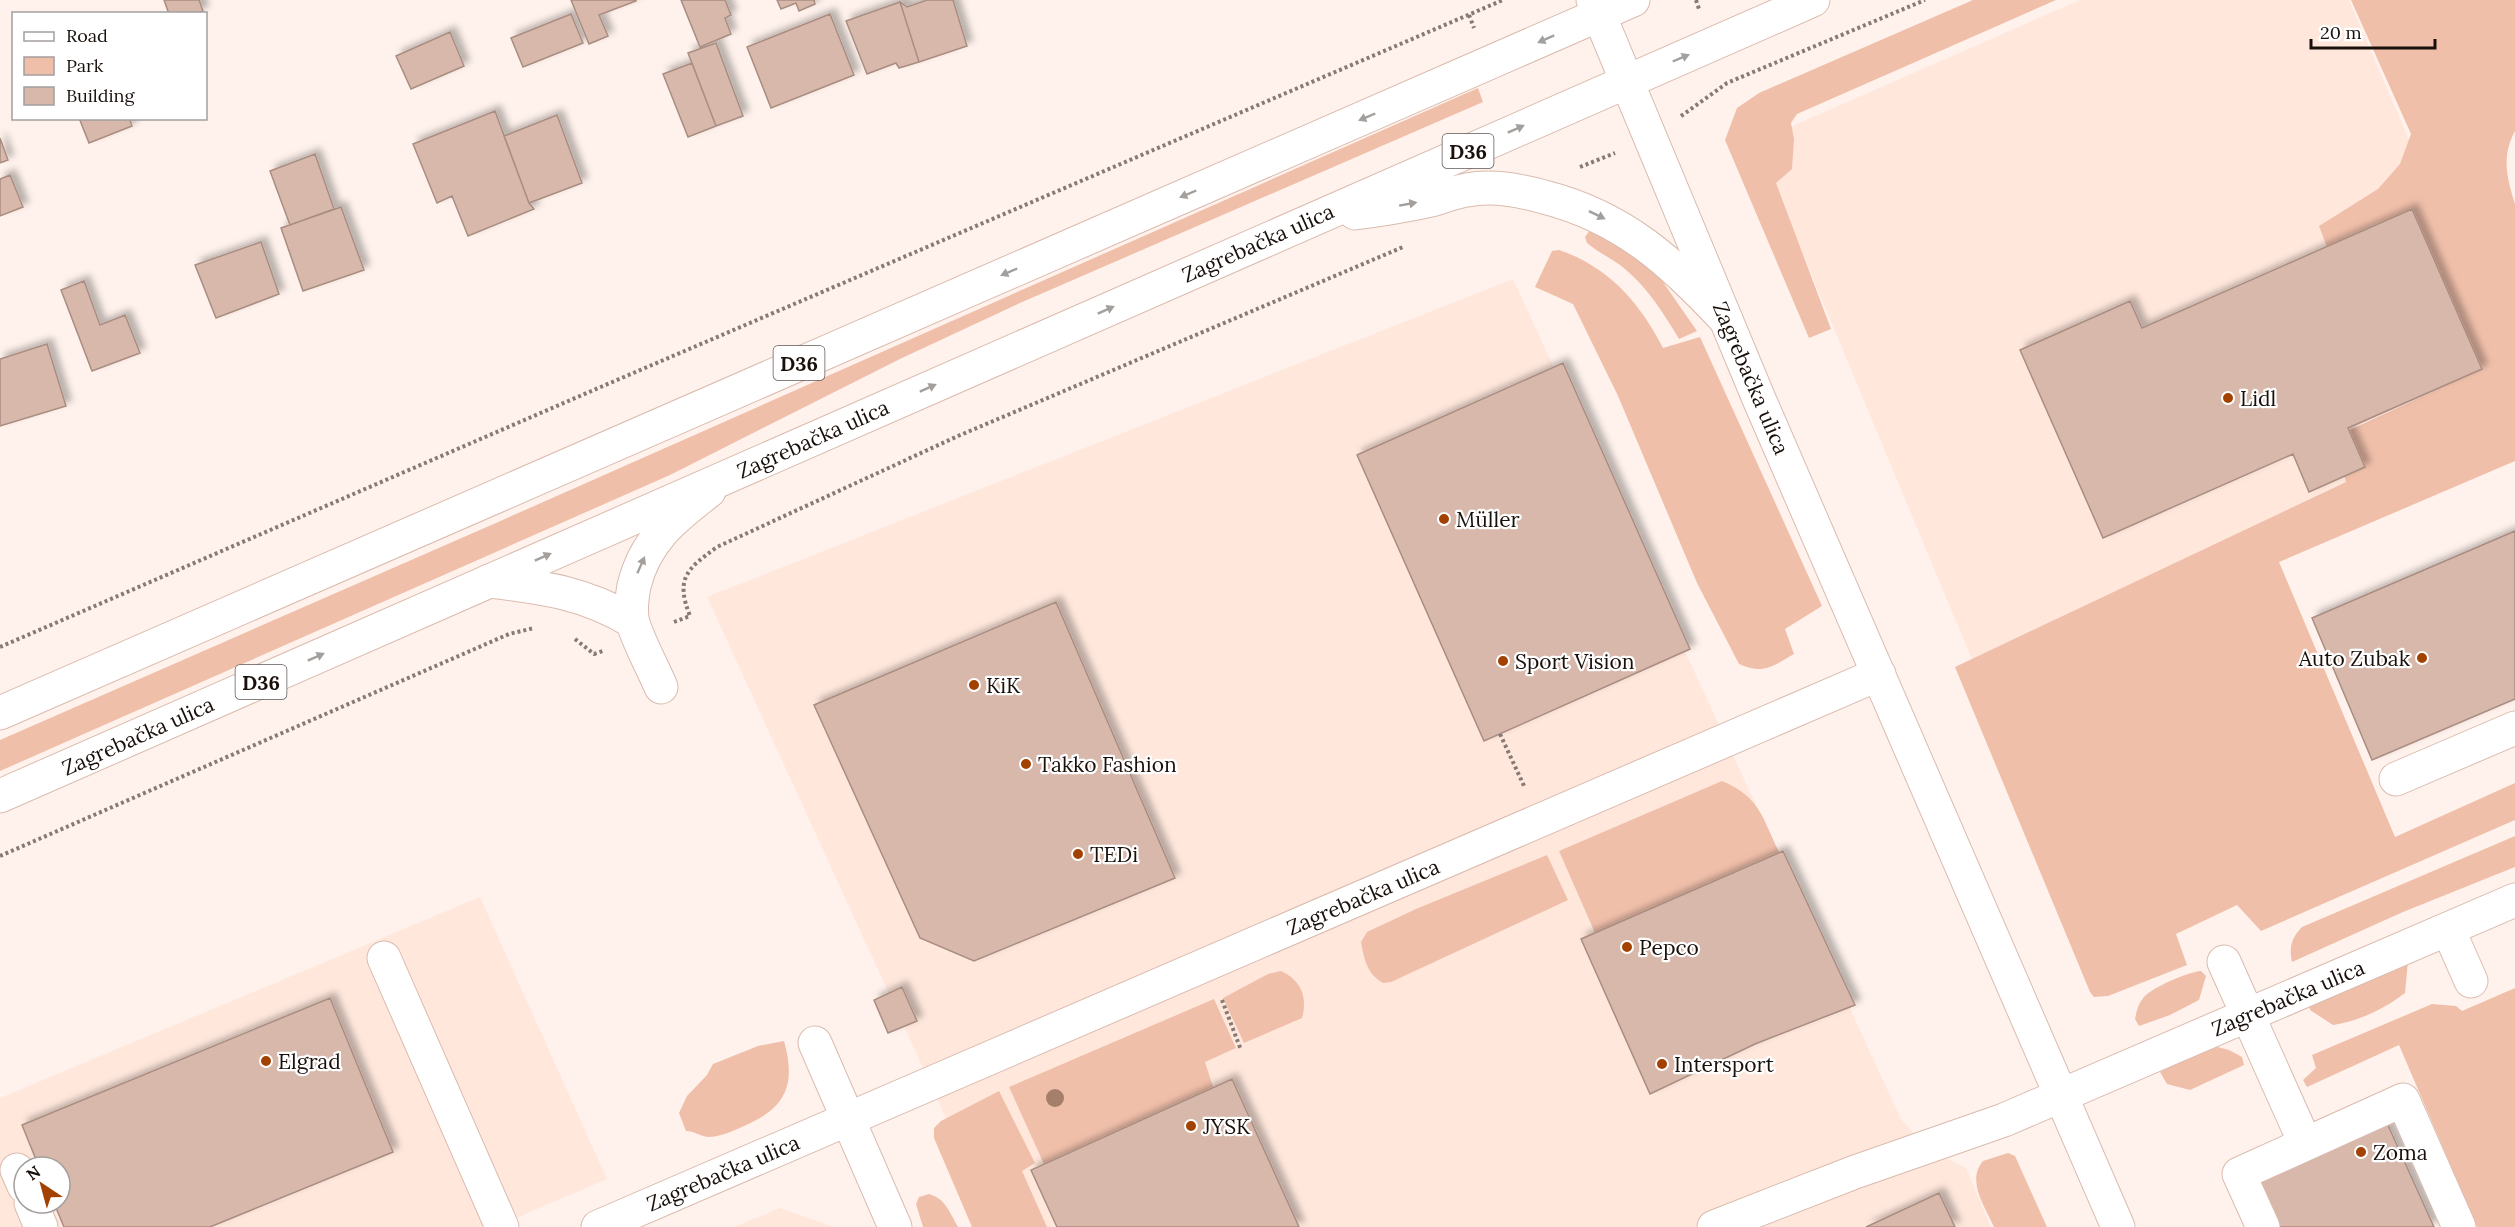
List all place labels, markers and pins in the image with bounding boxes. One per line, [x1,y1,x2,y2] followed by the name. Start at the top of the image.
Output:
[2240,385,2276,412] place label: Lidl
[2221,391,2235,405] marker: Lidl
[1456,506,1520,533] place label: Müller
[1437,512,1451,526] marker: Müller
[2298,645,2411,672] place label: Auto Zubak
[1515,648,1635,675] place label: Sport Vision
[2415,651,2429,665] marker: Auto Zubak
[1496,654,1510,668] marker: Sport Vision
[986,672,1021,699] place label: KiK
[967,678,981,692] marker: KiK
[1038,751,1177,778] place label: Takko Fashion
[1019,757,1033,771] marker: Takko Fashion
[1090,841,1138,868] place label: TEDi
[1071,847,1085,861] marker: TEDi
[1639,934,1699,961] place label: Pepco
[1620,940,1634,954] marker: Pepco
[278,1048,341,1075] place label: Elgrad
[1674,1051,1775,1078] place label: Intersport
[259,1054,273,1068] marker: Elgrad
[1655,1057,1669,1071] marker: Intersport
[1202,1113,1251,1140] place label: JYSK
[1184,1119,1198,1133] marker: JYSK
[2373,1139,2428,1166] place label: Zoma
[2354,1145,2368,1159] marker: Zoma

